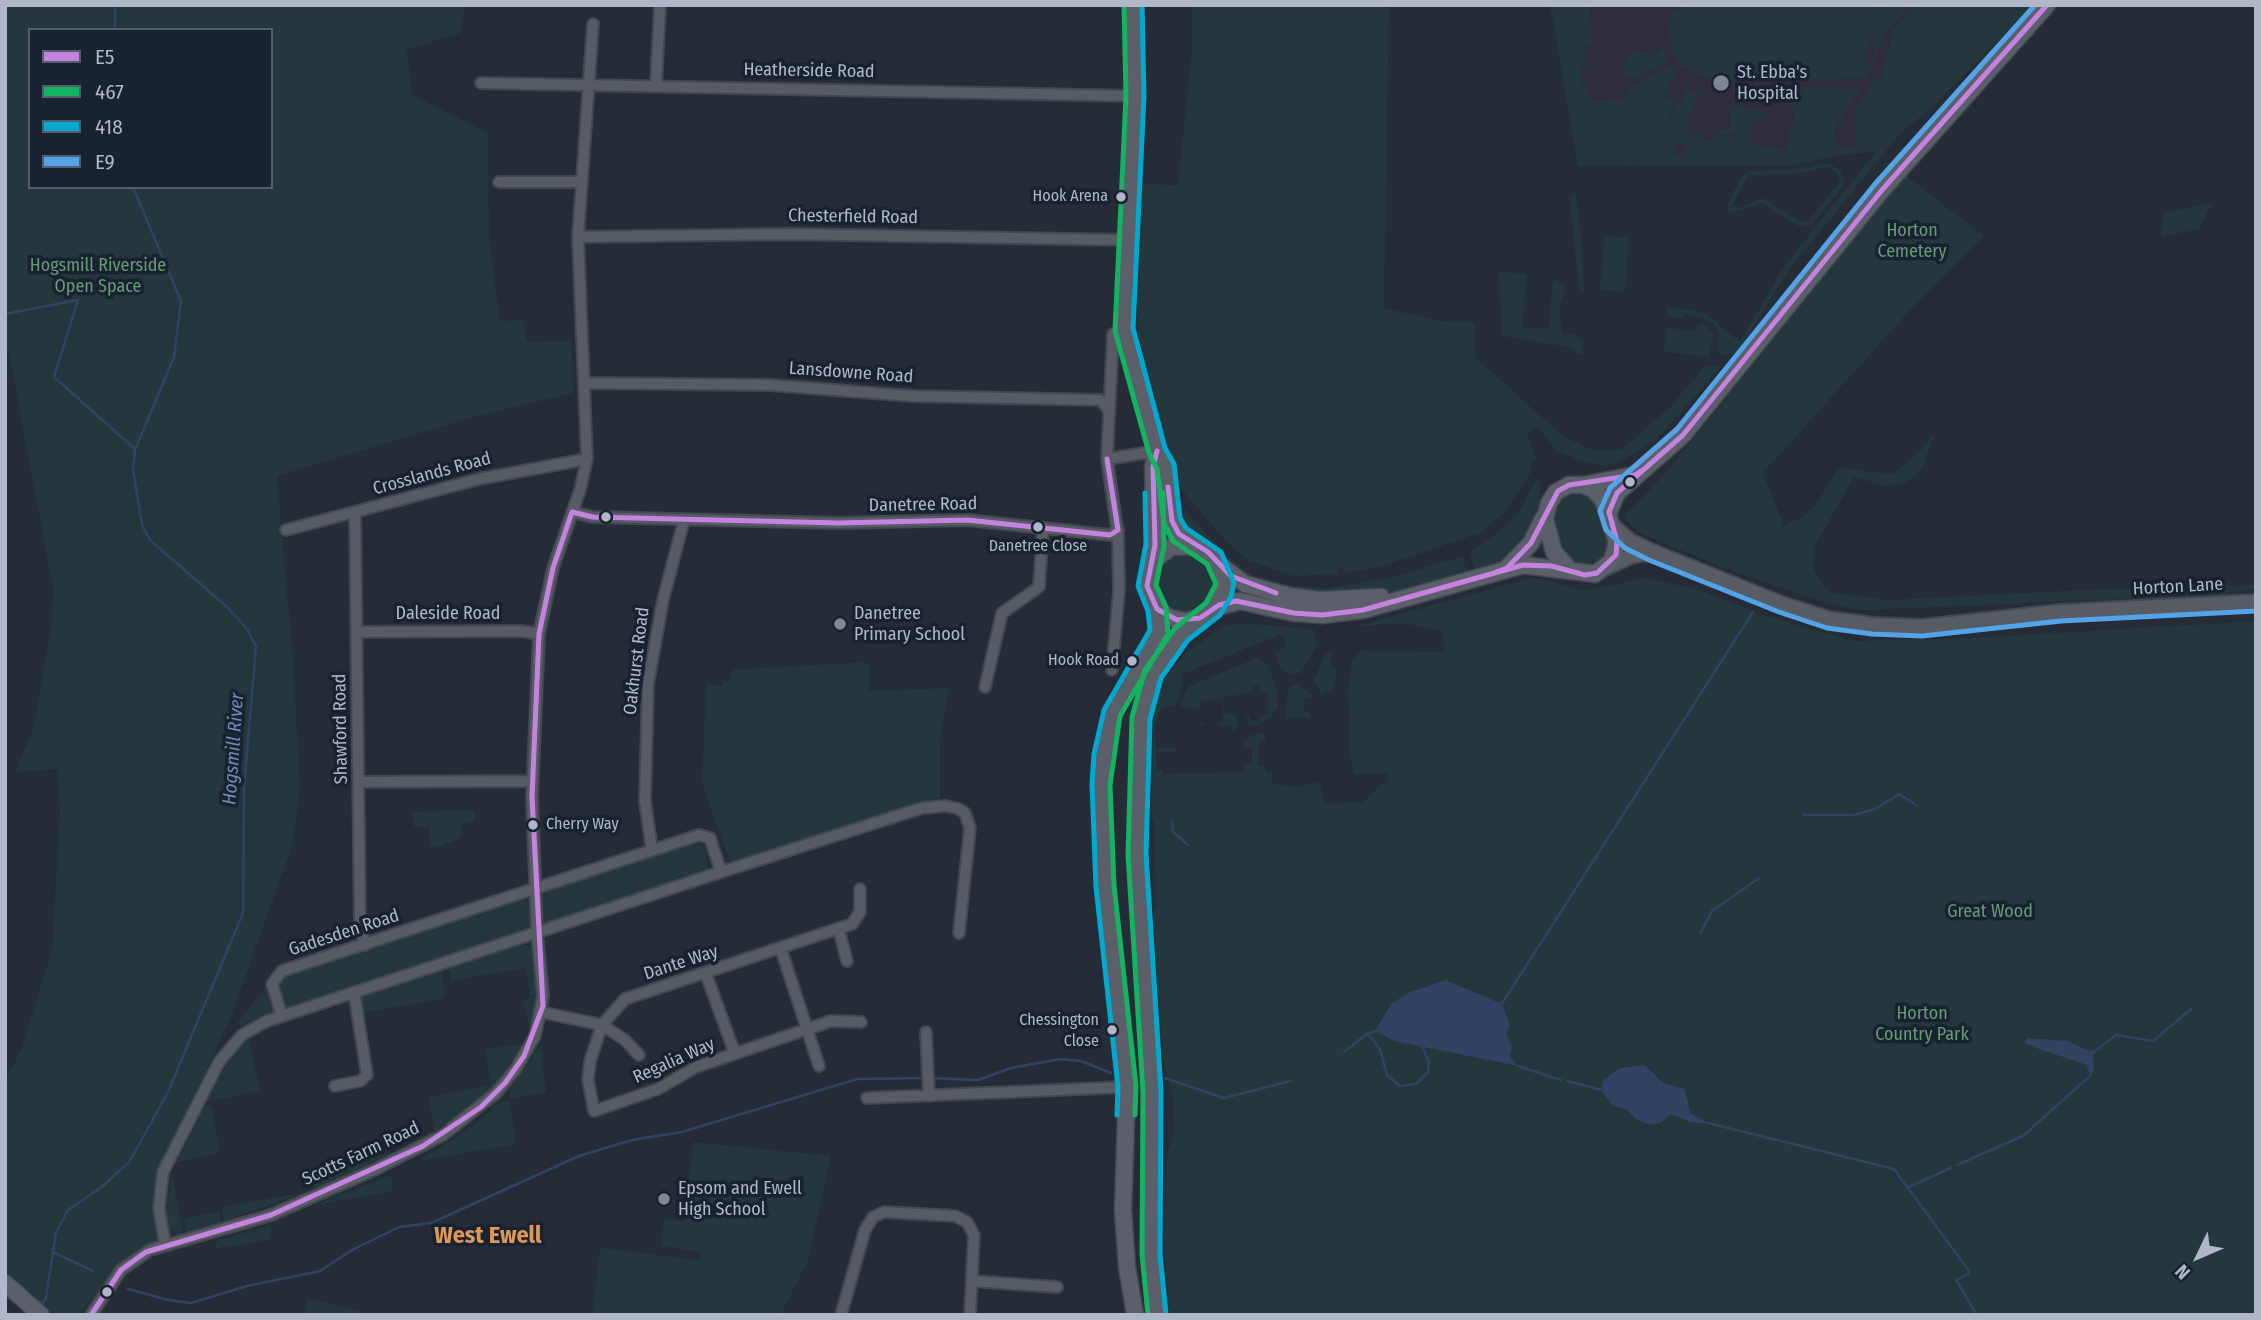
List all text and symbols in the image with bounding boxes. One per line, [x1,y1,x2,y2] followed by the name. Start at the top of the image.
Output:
[28,28,273,189] legend
[95,44,115,70] text: E5
[743,59,875,83] street label: Heatherside Road
[1737,62,1807,104] place label: St. Ebba's Hospital
[1711,73,1731,93] marker: St. Ebba's Hospital
[95,79,124,105] text: 467
[95,114,123,140] text: 418
[95,149,115,175] text: E9
[1033,187,1108,207] place label: Hook Arena
[1114,190,1128,204] marker: Hook Arena
[788,205,918,229] street label: Chesterfield Road
[1877,220,1947,262] park label: Horton Cemetery
[30,255,166,298] park label: Hogsmill Riverside Open Space
[788,358,914,388] street label: Lansdowne Road
[371,448,493,500] street label: Crosslands Road
[1623,475,1637,489] unlabelled marker
[869,493,977,517] street label: Danetree Road
[599,510,613,524] unlabelled marker
[1031,520,1045,534] marker: Danetree Close
[989,537,1087,557] place label: Danetree Close
[2132,574,2224,600] street label: Horton Lane
[396,603,500,625] street label: Daleside Road
[854,603,965,646] place label: Danetree Primary School
[620,606,654,716] street label: Oakhurst Road
[832,616,848,632] marker: Danetree Primary School
[1048,651,1119,671] place label: Hook Road
[1125,654,1139,668] marker: Hook Road
[329,673,353,785] street label: Shawford Road
[219,692,249,806] water label: Hogsmill River
[546,815,619,835] place label: Cherry Way
[526,818,540,832] marker: Cherry Way
[1947,901,2033,923] park label: Great Wood
[286,905,402,961] street label: Gadesden Road
[641,941,721,985] street label: Dante Way
[1875,1003,1969,1046] park label: Horton Country Park
[1019,1011,1099,1049] place label: Chessington Close
[1105,1023,1119,1037] marker: Chessington Close
[630,1033,718,1089] street label: Regalia Way
[299,1117,423,1191] street label: Scotts Farm Road
[678,1178,802,1220] place label: Epsom and Ewell High School
[656,1191,672,1207] marker: Epsom and Ewell High School
[434,1222,542,1250] district label: West Ewell
[2163,1222,2233,1292] north arrow
[2170,1260,2195,1284] text: N
[100,1285,114,1299] unlabelled marker

